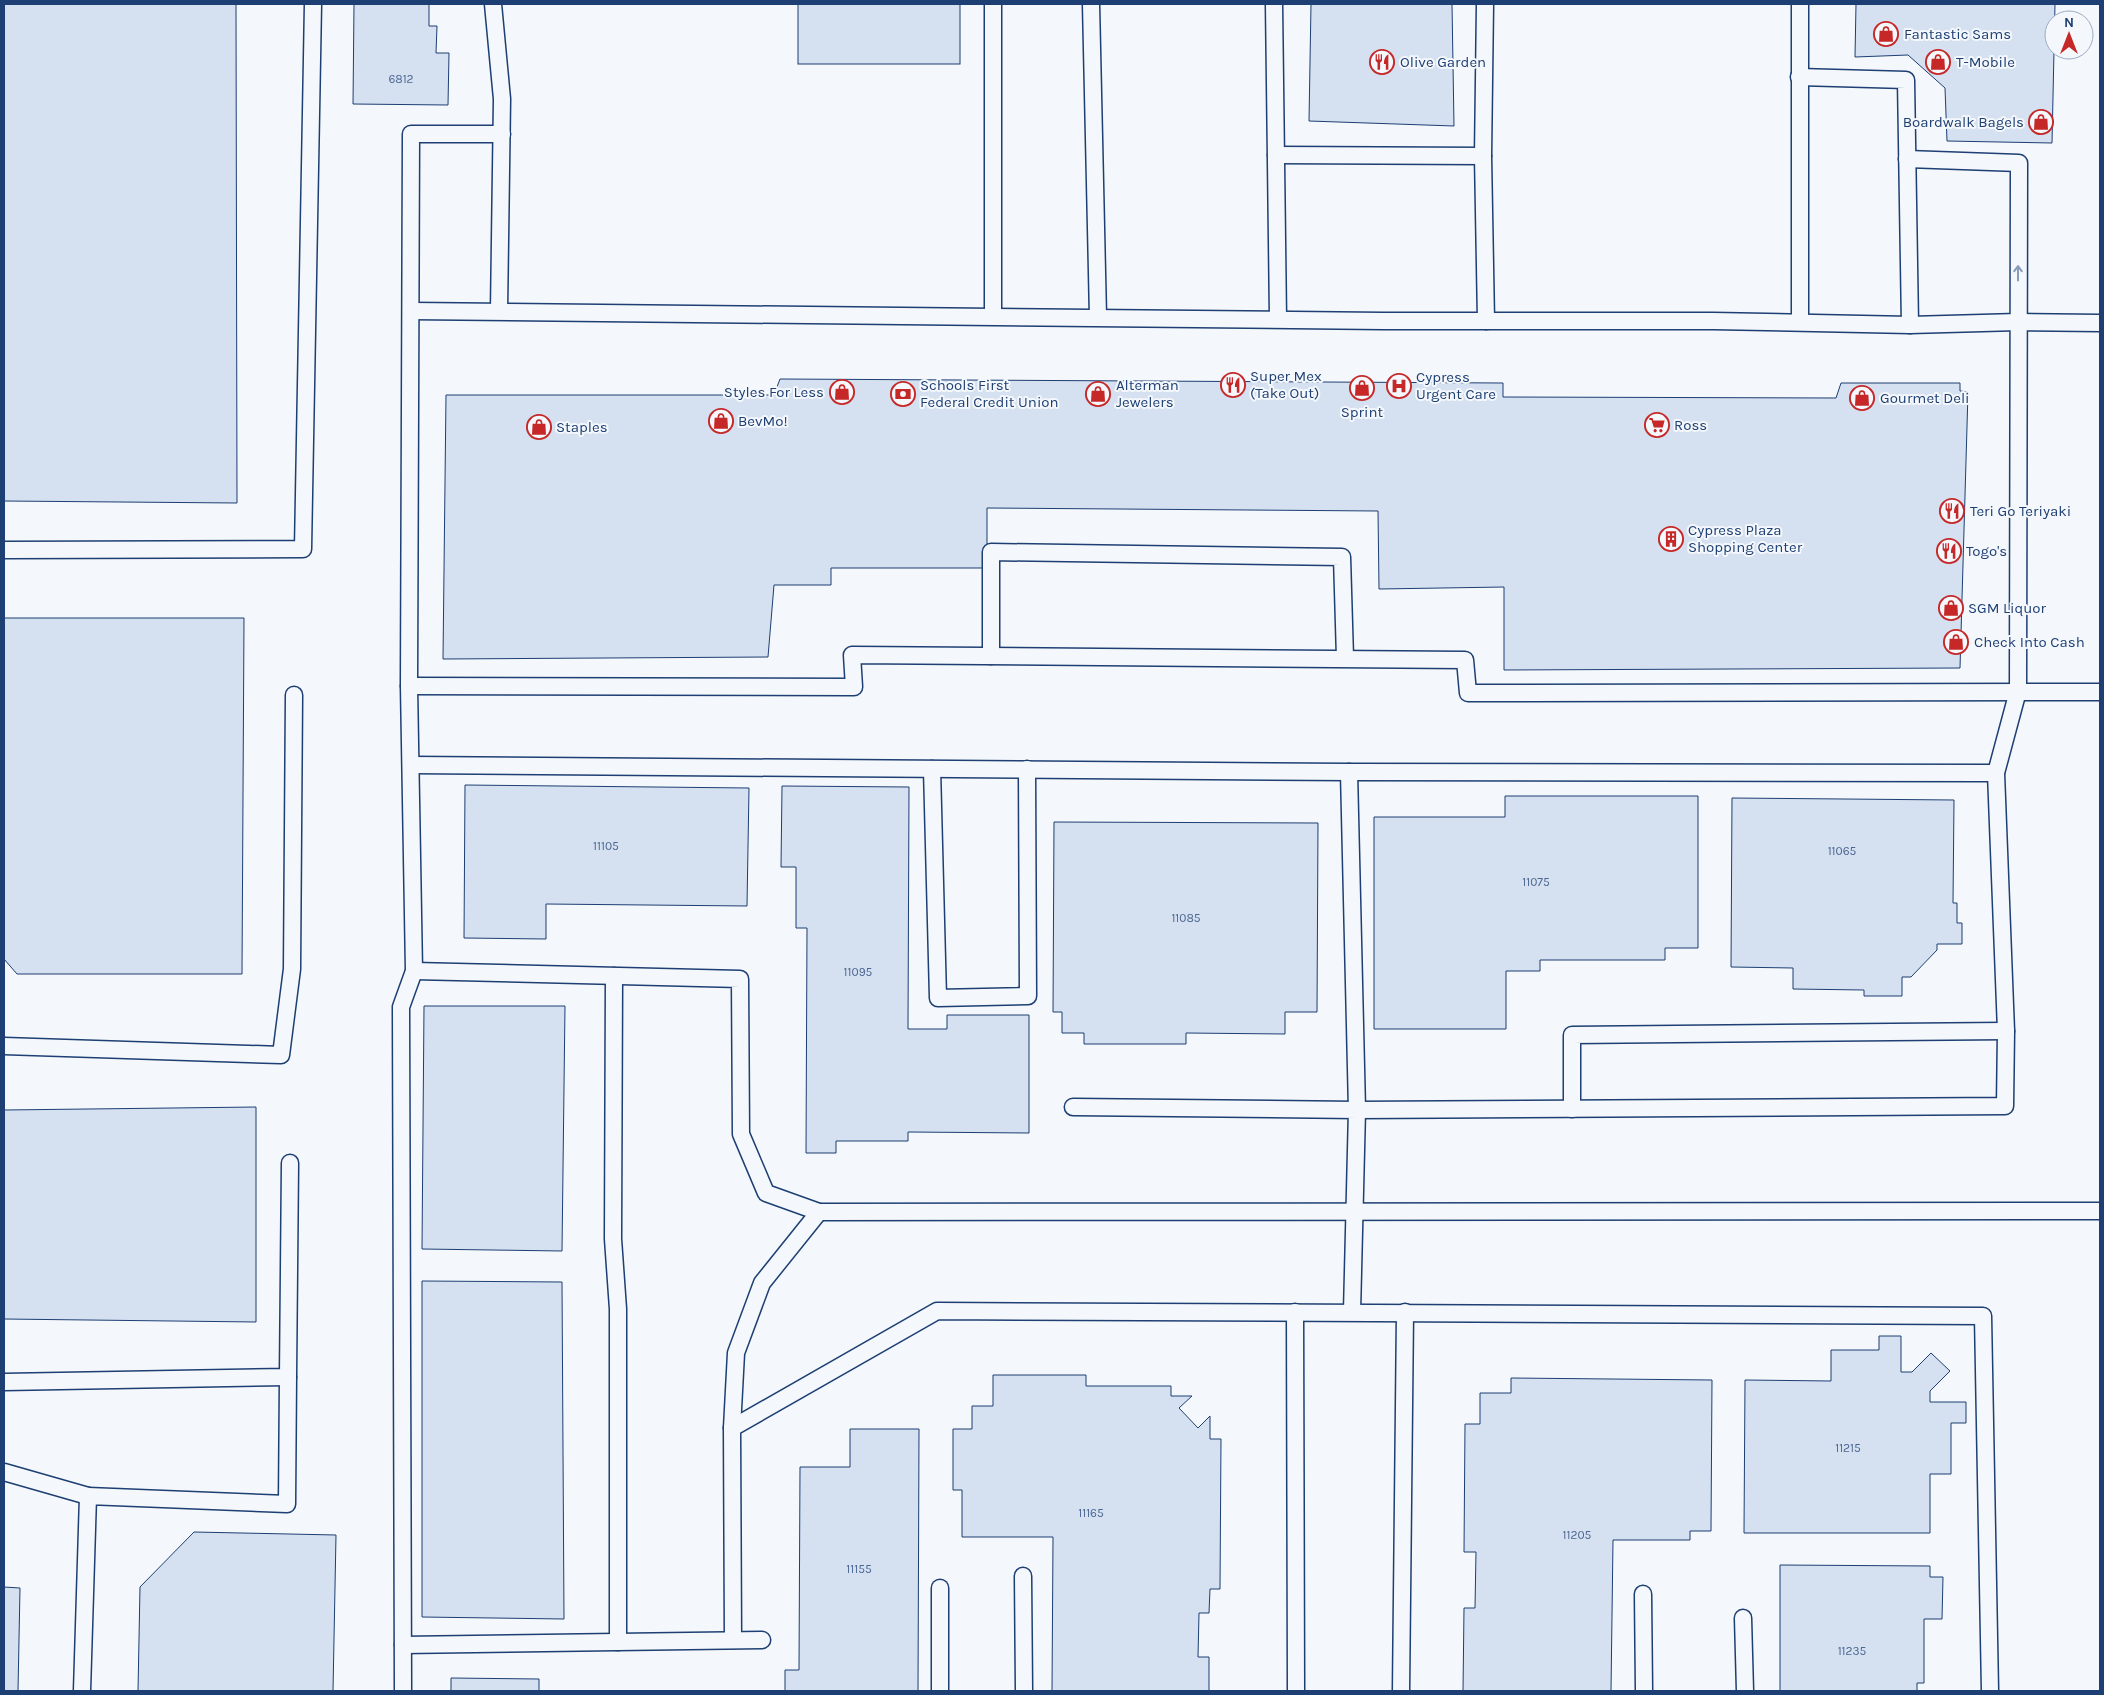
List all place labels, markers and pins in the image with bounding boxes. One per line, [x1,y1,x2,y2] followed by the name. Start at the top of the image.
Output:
[1873,21,1899,47] shop icon: Fantastic Sams
[1904,25,2011,43] place label: Fantastic Sams
[1369,49,1395,75] restaurant icon: Olive Garden
[1925,49,1951,75] shop icon: T-Mobile
[1400,53,1486,71] place label: Olive Garden
[1956,53,2015,71] place label: T-Mobile
[2028,109,2054,135] shop icon: Boardwalk Bagels
[1903,113,2024,131] place label: Boardwalk Bagels
[1250,367,1322,402] place label: Super Mex (Take Out)
[1416,368,1496,403] place label: Cypress Urgent Care
[1220,372,1246,398] restaurant icon: Super Mex (Take Out)
[1386,373,1412,399] hospital icon: Cypress Urgent Care
[1349,375,1375,401] shop icon: Sprint
[920,376,1059,411] place label: Schools First Federal Credit Union
[1116,376,1179,411] place label: Alterman Jewelers
[829,379,855,405] shop icon: Styles For Less
[890,381,916,407] bank icon: Schools First Federal Credit Union
[1085,381,1111,407] shop icon: Alterman Jewelers
[724,383,824,401] place label: Styles For Less
[1849,385,1875,411] shop icon: Gourmet Deli
[1880,389,1970,407] place label: Gourmet Deli
[1341,403,1384,421] place label: Sprint
[708,408,734,434] shop icon: BevMo!
[738,412,788,430] place label: BevMo!
[1644,412,1670,438] supermarket icon: Ross
[526,414,552,440] shop icon: Staples
[1674,416,1707,434] place label: Ross
[556,418,608,436] place label: Staples
[1939,498,1965,524] restaurant icon: Teri Go Teriyaki
[1970,502,2071,520] place label: Teri Go Teriyaki
[1688,521,1803,556] place label: Cypress Plaza Shopping Center
[1658,526,1684,552] building icon: Cypress Plaza Shopping Center
[1936,538,1962,564] restaurant icon: Togo's
[1966,542,2007,560] place label: Togo's
[1938,595,1964,621] shop icon: SGM Liquor
[1968,599,2047,617] place label: SGM Liquor
[1943,629,1969,655] shop icon: Check Into Cash
[1974,633,2085,651] place label: Check Into Cash

